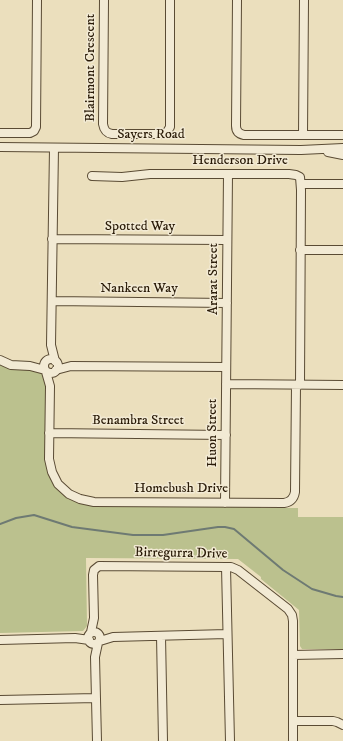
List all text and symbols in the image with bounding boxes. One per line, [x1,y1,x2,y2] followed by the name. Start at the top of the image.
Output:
[83,14,99,122] street label: Blairmont Crescent
[117,127,185,143] street label: Sayers Road
[192,153,288,169] street label: Henderson Drive
[105,219,175,235] street label: Spotted Way
[206,243,222,315] street label: Ararat Street
[100,281,178,297] street label: Nankeen Way
[205,399,221,467] street label: Huon Street
[92,413,184,429] street label: Benambra Street
[134,481,228,497] street label: Homebush Drive
[134,545,228,563] street label: Birregurra Drive

